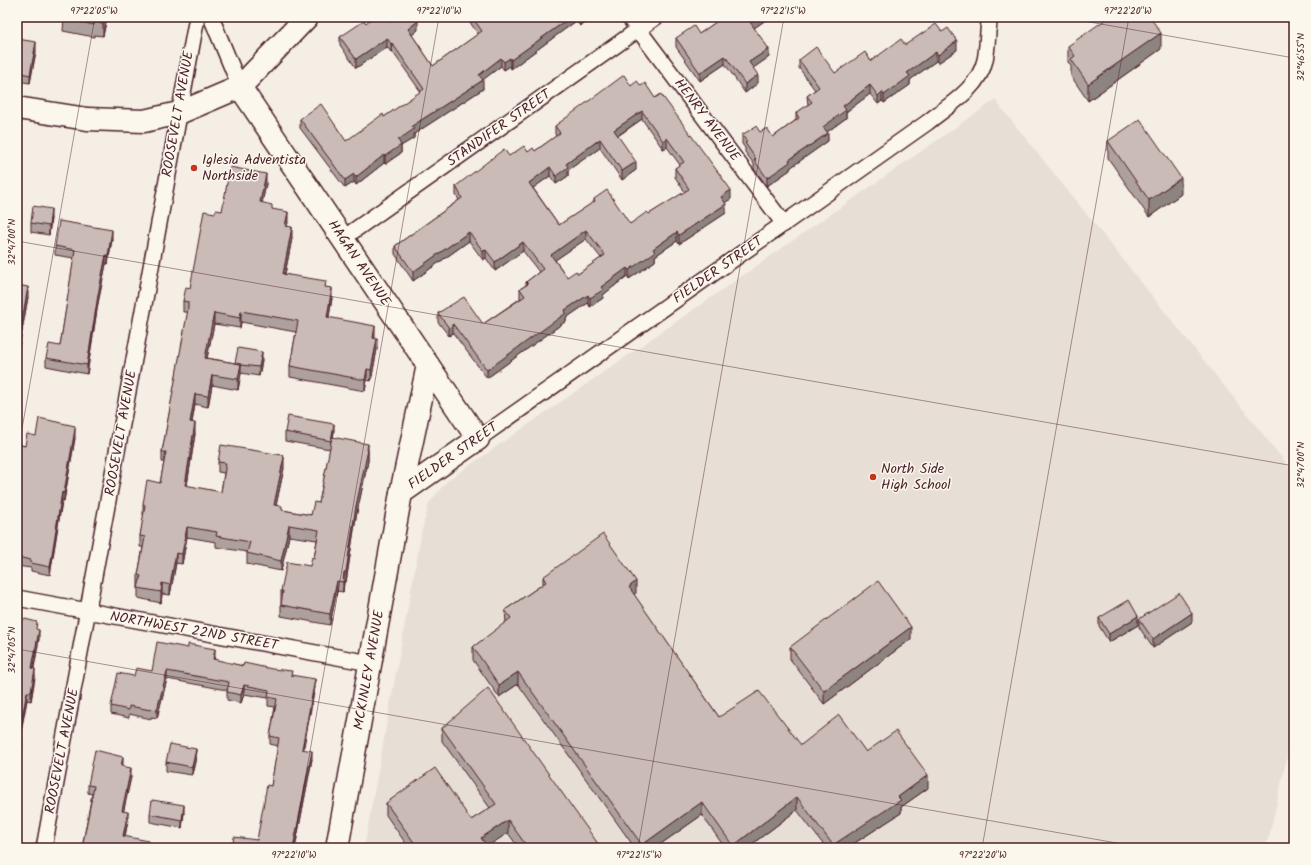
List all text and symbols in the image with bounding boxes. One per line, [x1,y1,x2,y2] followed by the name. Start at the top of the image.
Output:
[70,3,118,19] text: 97°22'05"W
[416,3,462,19] text: 97°22'10"W
[760,3,806,19] text: 97°22'15"W
[1104,3,1152,19] text: 97°22'20"W
[1293,33,1309,81] text: 32°46'55"N
[156,48,200,179] street label: ROOSEVELT AVENUE
[668,74,746,167] street label: HENRY AVENUE
[442,83,557,172] street label: STANDIFER STREET
[202,149,306,187] place label: Iglesia Adventista Northside
[189,163,199,173] marker: Iglesia Adventista Northside
[322,215,397,311] street label: HAGAN AVENUE
[4,218,20,265] text: 32°47'00"N
[668,230,769,309] street label: FIELDER STREET
[99,367,143,498] street label: ROOSEVELT AVENUE
[403,416,504,495] street label: FIELDER STREET
[1293,441,1309,488] text: 32°47'00"N
[881,458,951,496] place label: North Side High School
[868,472,878,482] marker: North Side High School
[108,605,281,657] street label: NORTHWEST 22ND STREET
[348,608,390,732] street label: MCKINLEY AVENUE
[4,626,20,673] text: 32°47'05"N
[39,686,85,816] street label: ROOSEVELT AVENUE
[271,847,317,863] text: 97°22'10"W
[616,847,662,863] text: 97°22'15"W
[959,847,1007,863] text: 97°22'20"W

